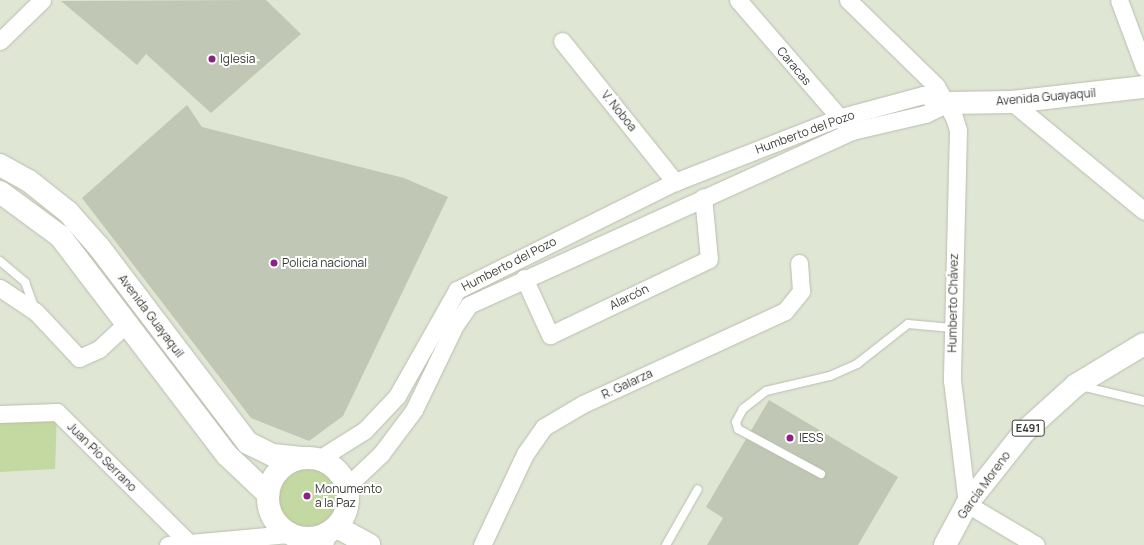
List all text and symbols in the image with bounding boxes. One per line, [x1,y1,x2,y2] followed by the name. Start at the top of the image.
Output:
[774,44,814,88] street label: Caracas
[220,52,255,66] place label: Iglesia
[207,54,217,64] marker: Iglesia
[995,85,1097,109] street label: Avenida Guayaquil
[598,88,640,134] street label: V. Noboa
[753,107,857,157] street label: Humberto del Pozo
[459,234,559,294] street label: Humberto del Pozo
[945,253,961,353] street label: Humberto Chávez
[282,256,367,270] place label: Policia nacional
[269,258,279,268] marker: Policia nacional
[115,272,187,360] street label: Avenida Guayaquil
[607,281,651,313] street label: Alarcón
[599,366,655,402] street label: R. Galarza
[64,419,140,495] street label: Juan Pío Serrano
[1011,419,1045,437] road number: E491
[799,431,823,445] place label: IESS
[784,432,796,444] marker: IESS
[955,448,1013,522] street label: García Moreno
[315,482,382,510] place label: Monumento a la Paz
[302,491,312,501] marker: Monumento a la Paz

